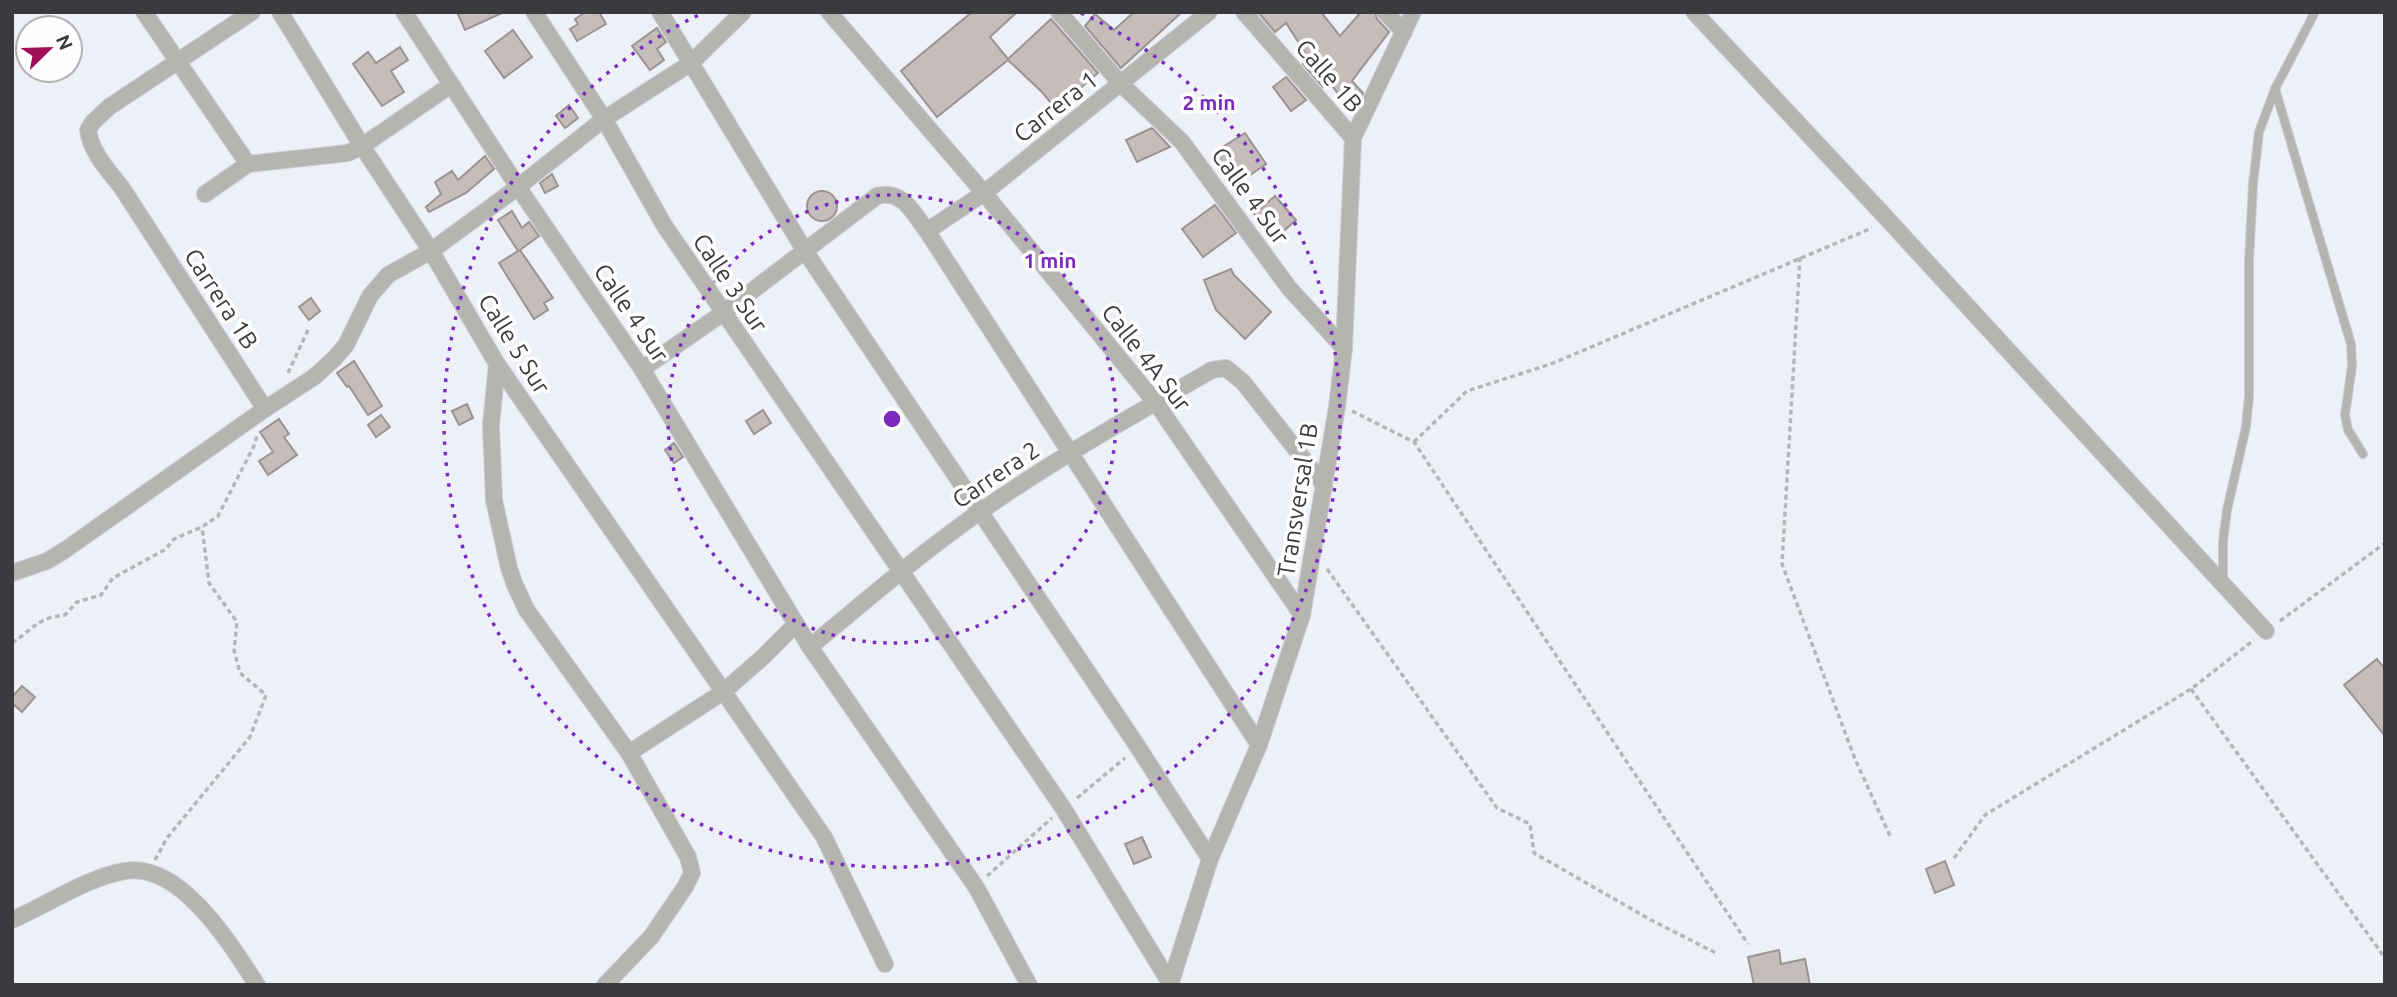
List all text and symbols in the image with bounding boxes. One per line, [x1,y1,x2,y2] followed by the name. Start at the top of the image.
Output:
[14,14,84,84] north arrow
[52,32,78,53] text: N
[1291,34,1368,117] street label: Calle 1B
[1008,66,1103,148] street label: Carrera 1
[1182,90,1236,114] text: 2 min
[1206,142,1294,249] street label: Calle 4 Sur
[688,228,773,337] street label: Calle 3 Sur
[179,243,264,354] street label: Carrera 1B
[1023,248,1077,272] text: 1 min
[589,258,674,367] street label: Calle 4 Sur
[473,289,556,399] street label: Calle 5 Sur
[1096,299,1197,417] street label: Calle 4A Sur
[880,407,904,431] centre of rings
[1272,421,1323,579] street label: Transversal 1B
[947,436,1044,513] street label: Carrera 2

